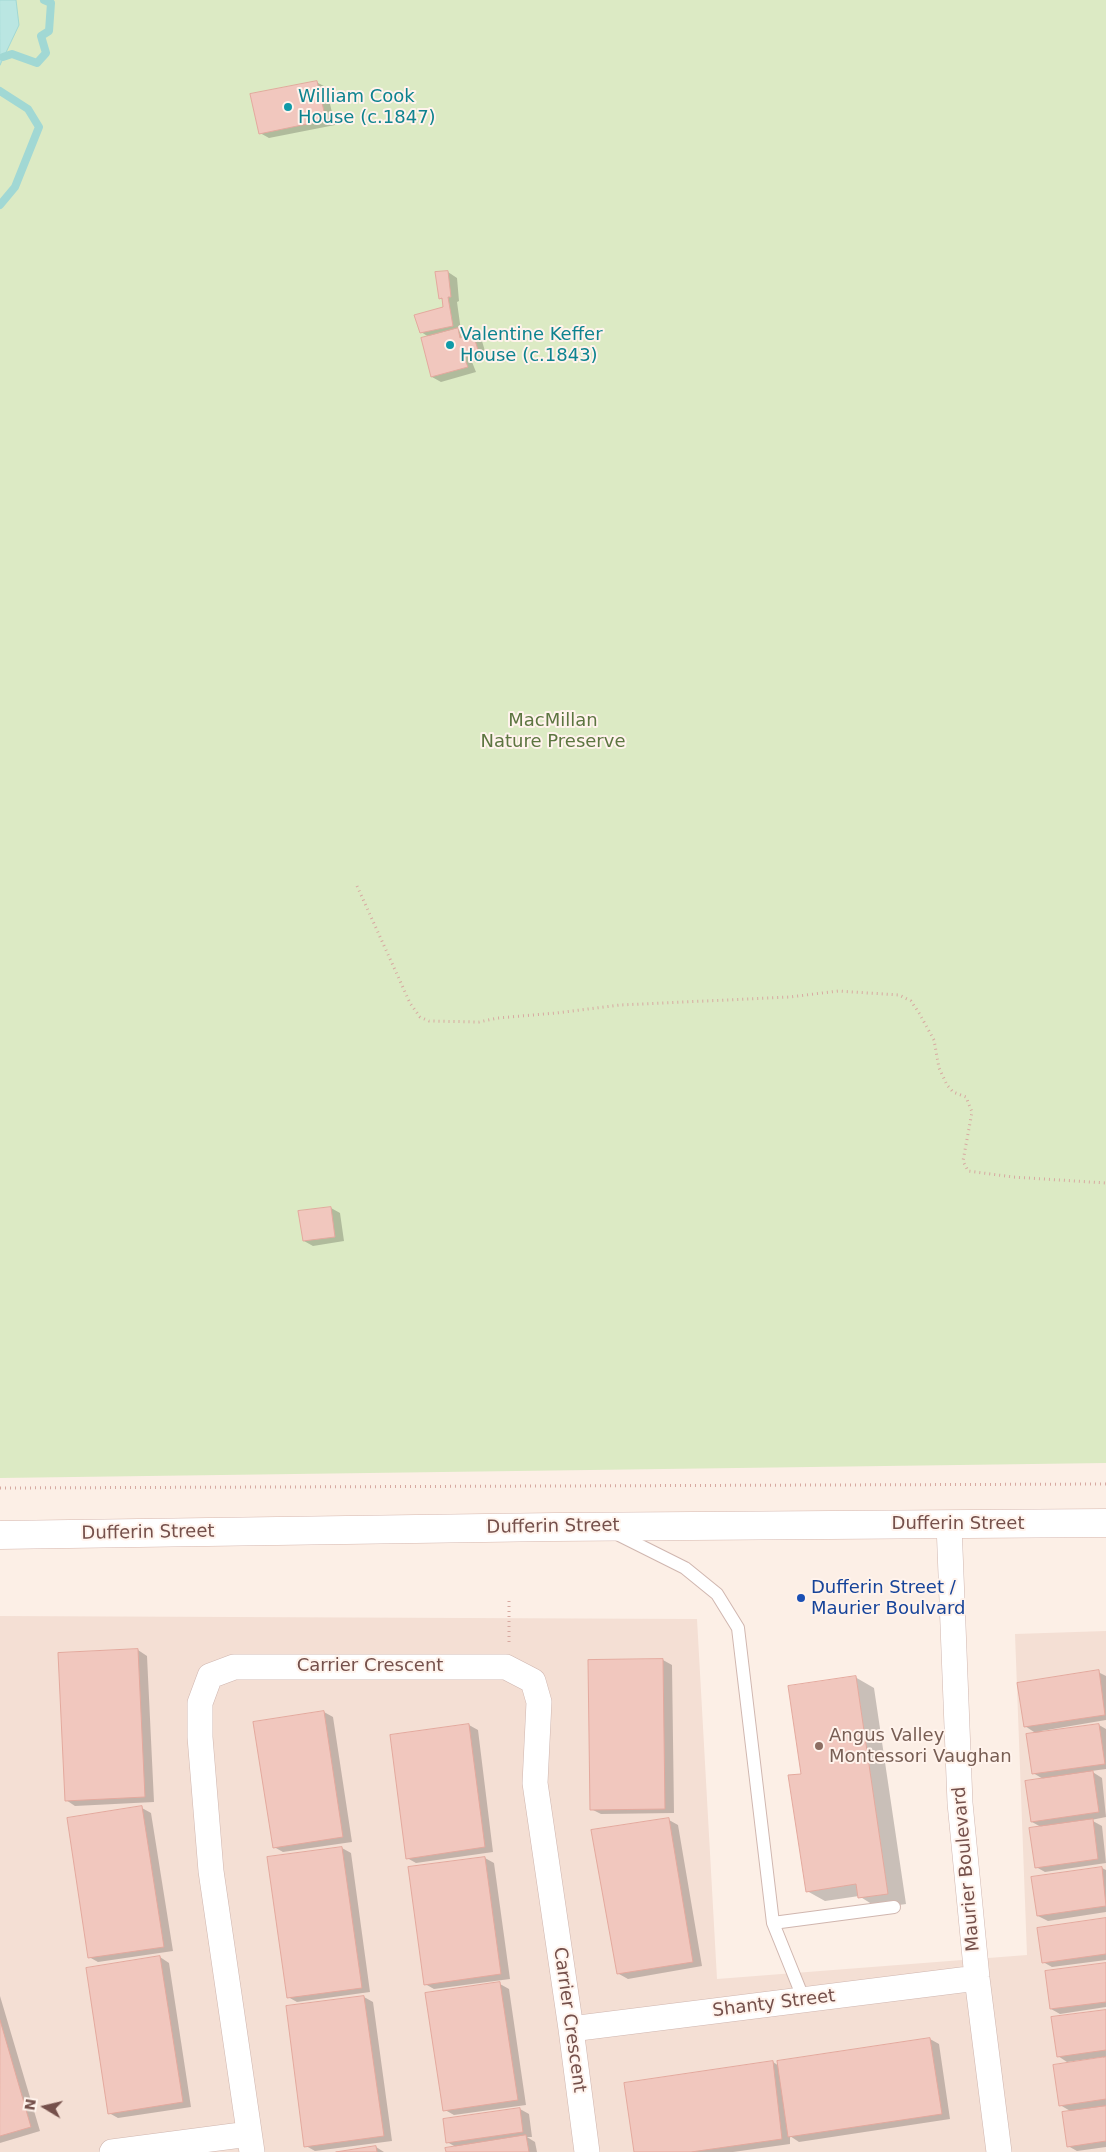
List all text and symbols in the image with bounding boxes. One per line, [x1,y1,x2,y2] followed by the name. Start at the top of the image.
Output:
[298,86,436,128] place label: William Cook House (c.1847)
[282,101,294,113] marker: William Cook House (c.1847)
[460,324,603,366] place label: Valentine Keffer House (c.1843)
[444,339,456,351] marker: Valentine Keffer House (c.1843)
[481,710,625,752] park label: MacMillan Nature Preserve
[892,1513,1024,1535] street label: Dufferin Street
[486,1515,620,1539] street label: Dufferin Street
[81,1521,215,1545] street label: Dufferin Street
[811,1577,966,1620] place label: Dufferin Street / Maurier Boulvard
[795,1592,807,1604] marker: Dufferin Street / Maurier Boulvard
[297,1655,443,1677] street label: Carrier Crescent
[829,1725,1012,1768] place label: Angus Valley Montessori Vaughan
[813,1740,825,1752] marker: Angus Valley Montessori Vaughan
[949,1786,985,1952] street label: Maurier Boulevard
[548,1946,590,2094] street label: Carrier Crescent
[711,1986,837,2022] street label: Shanty Street
[20,2082,70,2132] north arrow
[21,2098,39,2112] text: N

